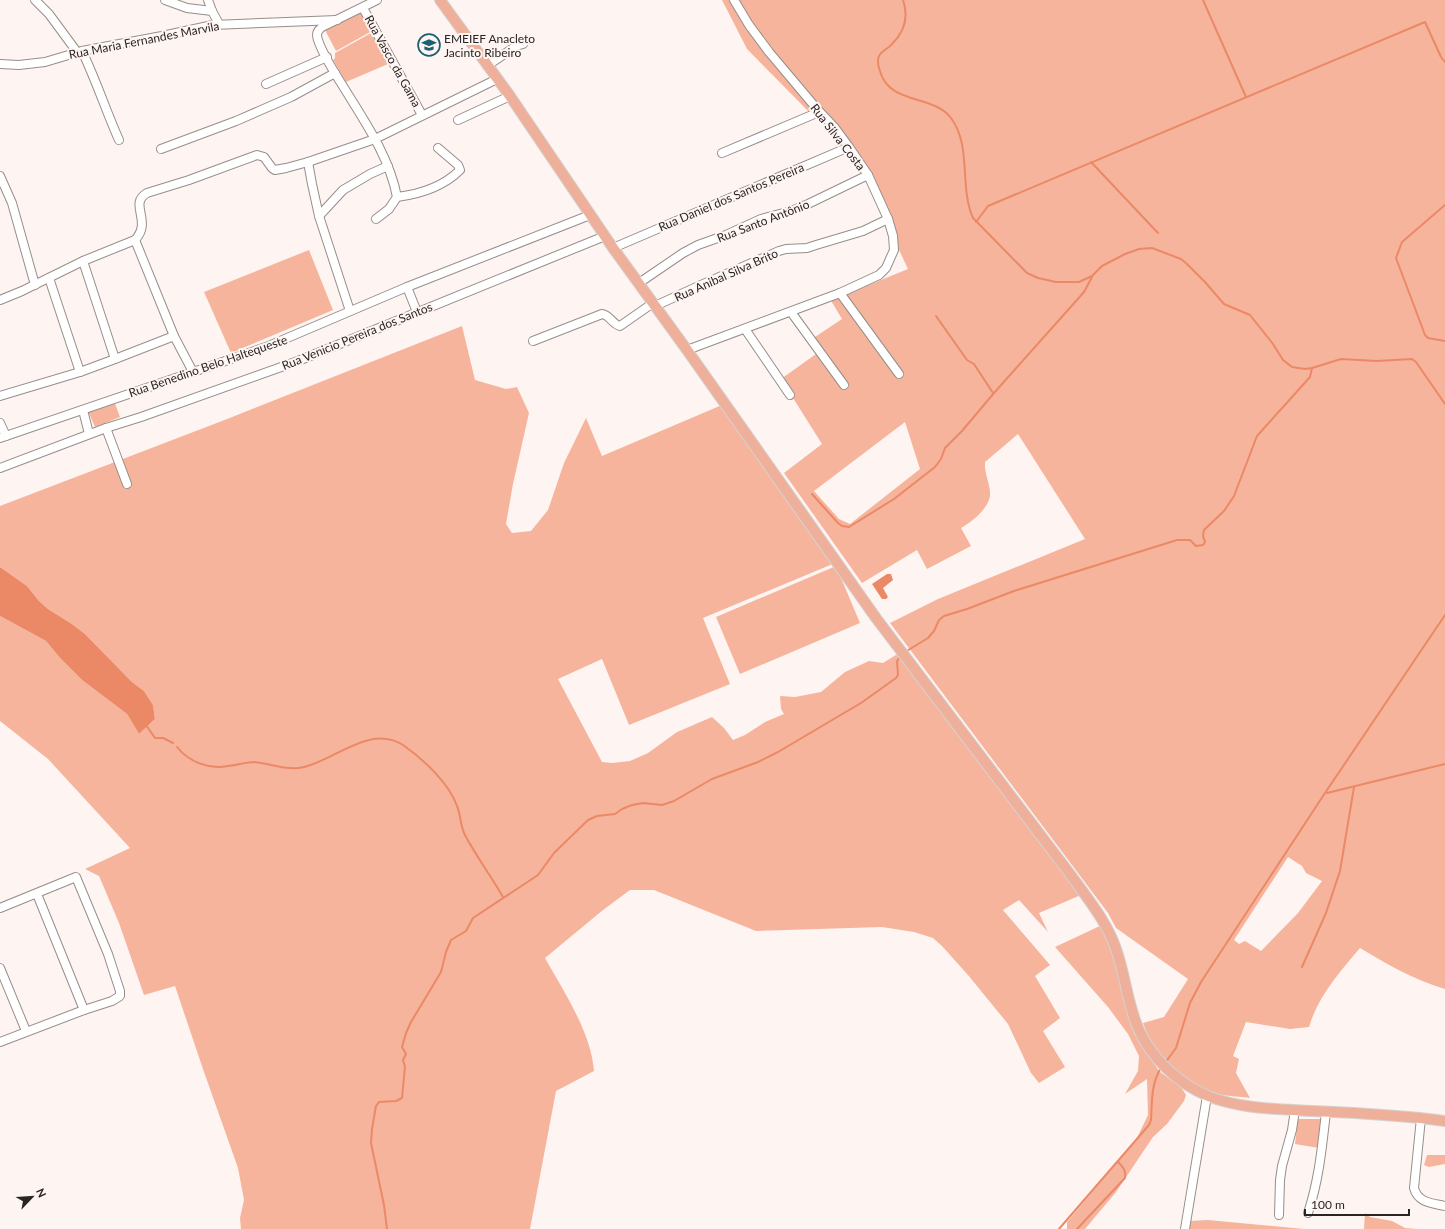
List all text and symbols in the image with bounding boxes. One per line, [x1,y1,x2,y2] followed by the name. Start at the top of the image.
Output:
[362,12,424,110] street label: Rua Vasco da Gama
[67,18,221,62] street label: Rua Maria Fernandes Marvila
[444,31,535,60] place label: EMEIEF Anacleto Jacinto Ribeiro
[416,32,442,58] school or university icon: EMEIEF Anacleto Jacinto Ribeiro
[807,101,869,173] street label: Rua Silva Costa
[656,159,806,235] street label: Rua Daniel dos Santos Pereira
[715,196,812,246] street label: Rua Santo Antônio
[672,245,780,305] street label: Rua Anibal Silva Brito
[279,299,435,373] street label: Rua Venicio Pereira dos Santos
[127,332,289,400] street label: Rua Benedino Belo Haltequeste
[12,1177,52,1217] north arrow
[34,1186,49,1199] text: N
[1305,1191,1409,1217] scale bar
[1311,1197,1345,1212] text: 100 m

